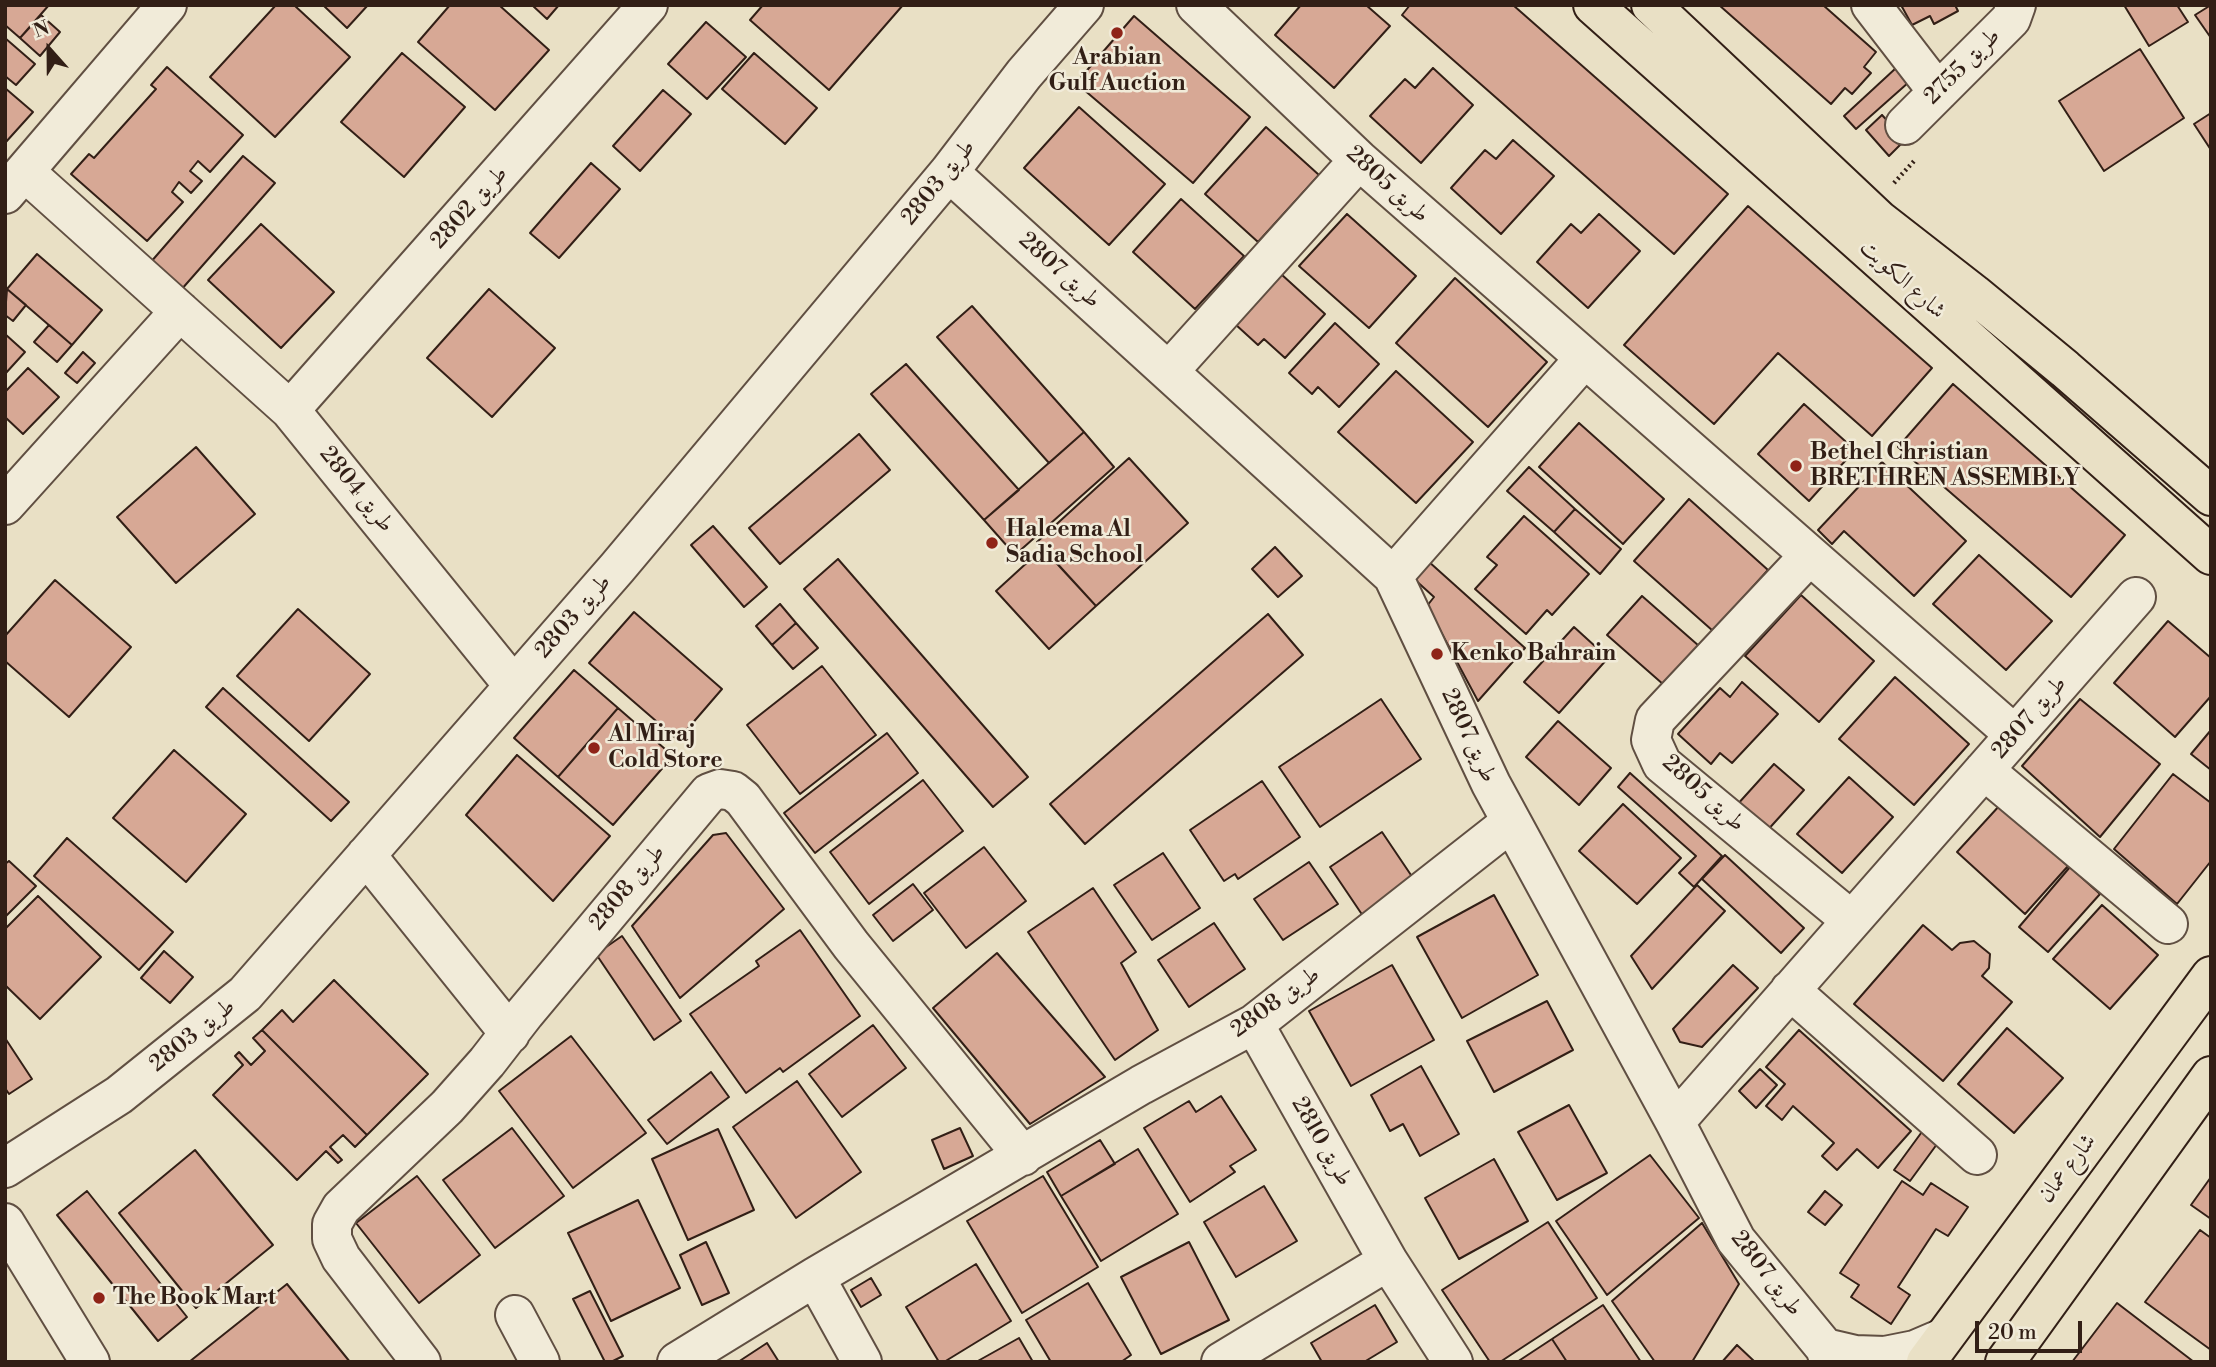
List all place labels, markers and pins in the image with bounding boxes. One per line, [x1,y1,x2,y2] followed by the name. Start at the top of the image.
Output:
[1109,25,1125,41] marker: Arabian Gulf Auction
[1048,44,1186,98] place label: Arabian Gulf Auction
[1810,439,2080,493] place label: Bethel Christian BRETHREN ASSEMBLY
[1788,458,1804,474] marker: Bethel Christian BRETHREN ASSEMBLY
[1006,516,1143,570] place label: Haleema Al Sadia School
[984,535,1000,551] marker: Haleema Al Sadia School
[1451,640,1616,668] place label: Kenko Bahrain
[1429,646,1445,662] marker: Kenko Bahrain
[608,721,723,775] place label: Al Miraj Cold Store
[586,740,602,756] marker: Al Miraj Cold Store
[113,1284,276,1312] place label: The Book Mart
[91,1290,107,1306] marker: The Book Mart

